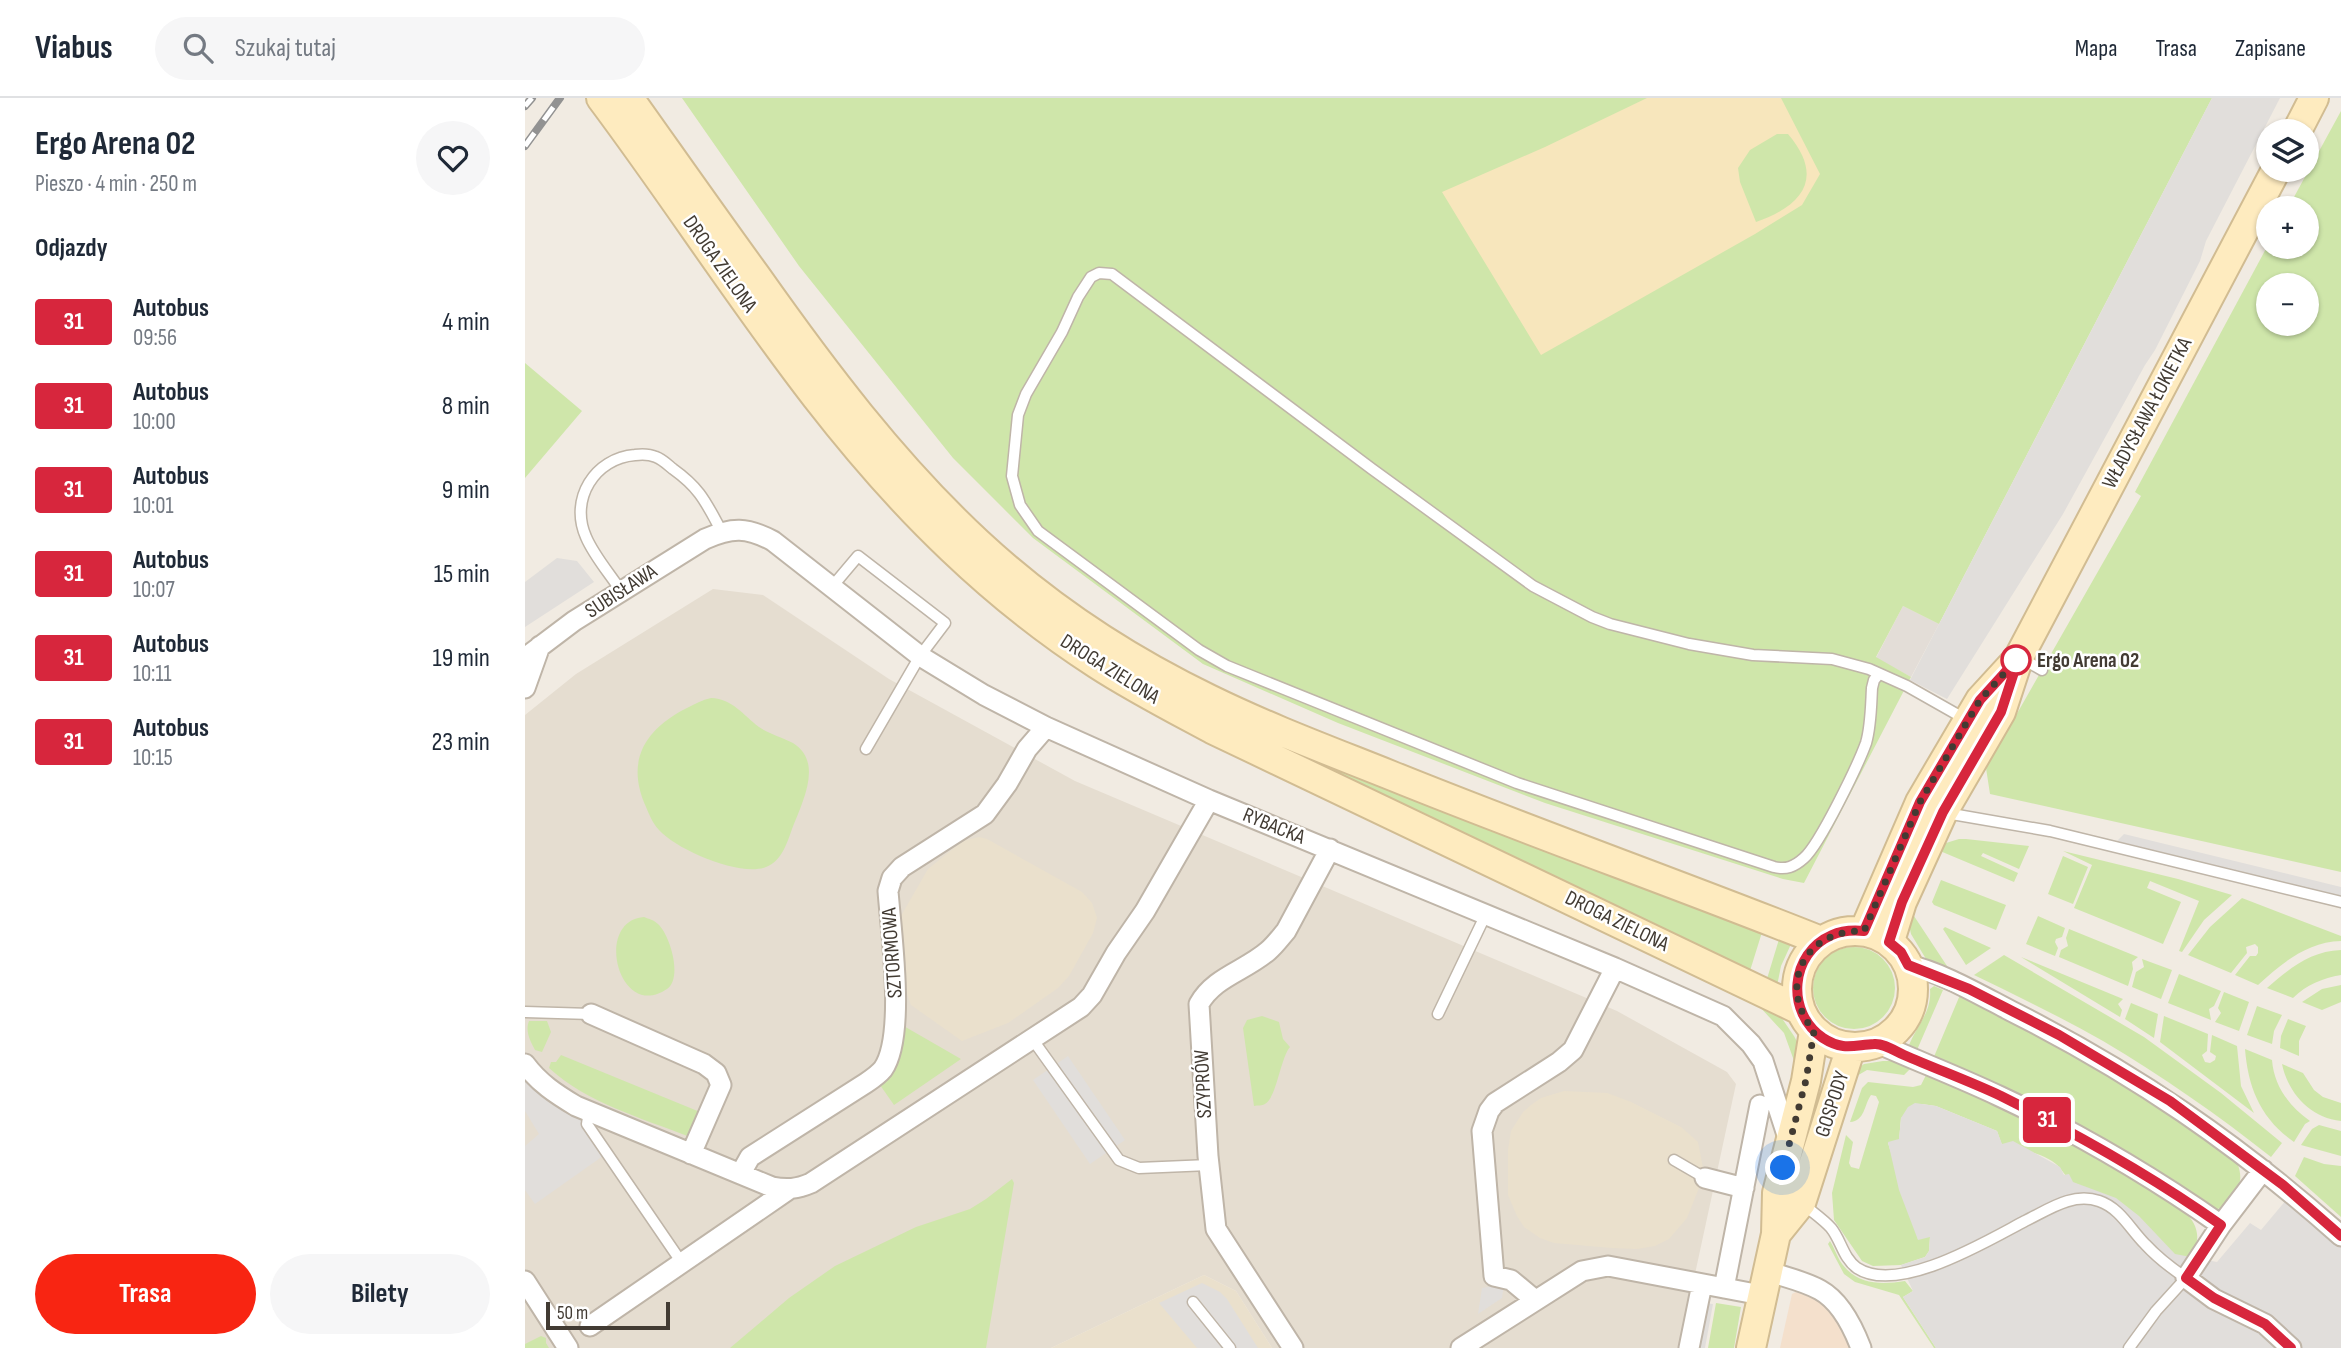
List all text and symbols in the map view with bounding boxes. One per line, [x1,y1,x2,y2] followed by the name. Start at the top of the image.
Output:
[155,17,645,80] search box
[35,28,113,68] text: Viabus
[179,29,217,67] icon: search
[235,33,336,64] text: Szukaj tutaj
[2075,34,2118,63] text: Mapa
[2156,34,2197,63] text: Trasa
[2235,34,2306,63] text: Zapisane
[2256,119,2319,336] map controls
[2256,119,2319,182] button: layers
[416,121,490,195] button: heart
[35,124,196,164] text: Ergo Arena 02
[35,170,197,198] text: Pieszo · 4 min · 250 m
[2256,196,2319,259] button: +
[678,211,763,318] street label: DROGA ZIELONA
[35,233,107,264] text: Odjazdy
[2256,273,2319,336] button: −
[133,293,209,324] text: Autobus
[63,307,84,336] text: 31
[442,307,490,338] text: 4 min
[133,324,177,352] text: 09:56
[2097,332,2198,493] street label: WŁADYSŁAWA ŁOKIETKA
[133,377,209,408] text: Autobus
[63,391,84,420] text: 31
[442,391,490,422] text: 8 min
[133,408,176,436] text: 10:00
[133,461,209,492] text: Autobus
[63,475,84,504] text: 31
[442,475,490,506] text: 9 min
[133,492,174,520] text: 10:01
[133,545,209,576] text: Autobus
[580,558,662,623] street label: SUBISŁAWA
[63,559,84,588] text: 31
[434,559,490,590] text: 15 min
[133,576,175,604] text: 10:07
[133,629,209,660] text: Autobus
[1056,629,1165,710] street label: DROGA ZIELONA
[63,643,84,672] text: 31
[433,643,490,674] text: 19 min
[2001,645,2031,675] marker: Ergo Arena 02
[2037,648,2139,673] place label: Ergo Arena 02
[133,660,171,688] text: 10:11
[133,713,209,744] text: Autobus
[63,727,84,756] text: 31
[432,727,490,758] text: 23 min
[133,744,173,772] text: 10:15
[1239,802,1310,850] street label: RYBACKA
[1561,885,1674,957] street label: DROGA ZIELONA
[876,906,908,999] street label: SZTORMOWA
[1189,1049,1217,1119] street label: SZYPRÓW
[1810,1068,1854,1140] street label: GOSPODY
[2015,1097,2079,1143] line badge: 31
[2037,1105,2057,1134] text: 31
[1765,1150,1800,1185] your location
[35,1254,256,1334] button: Trasa
[270,1254,490,1334] button: Bilety
[546,1299,670,1331] scale bar
[557,1302,588,1325] text: 50 m

